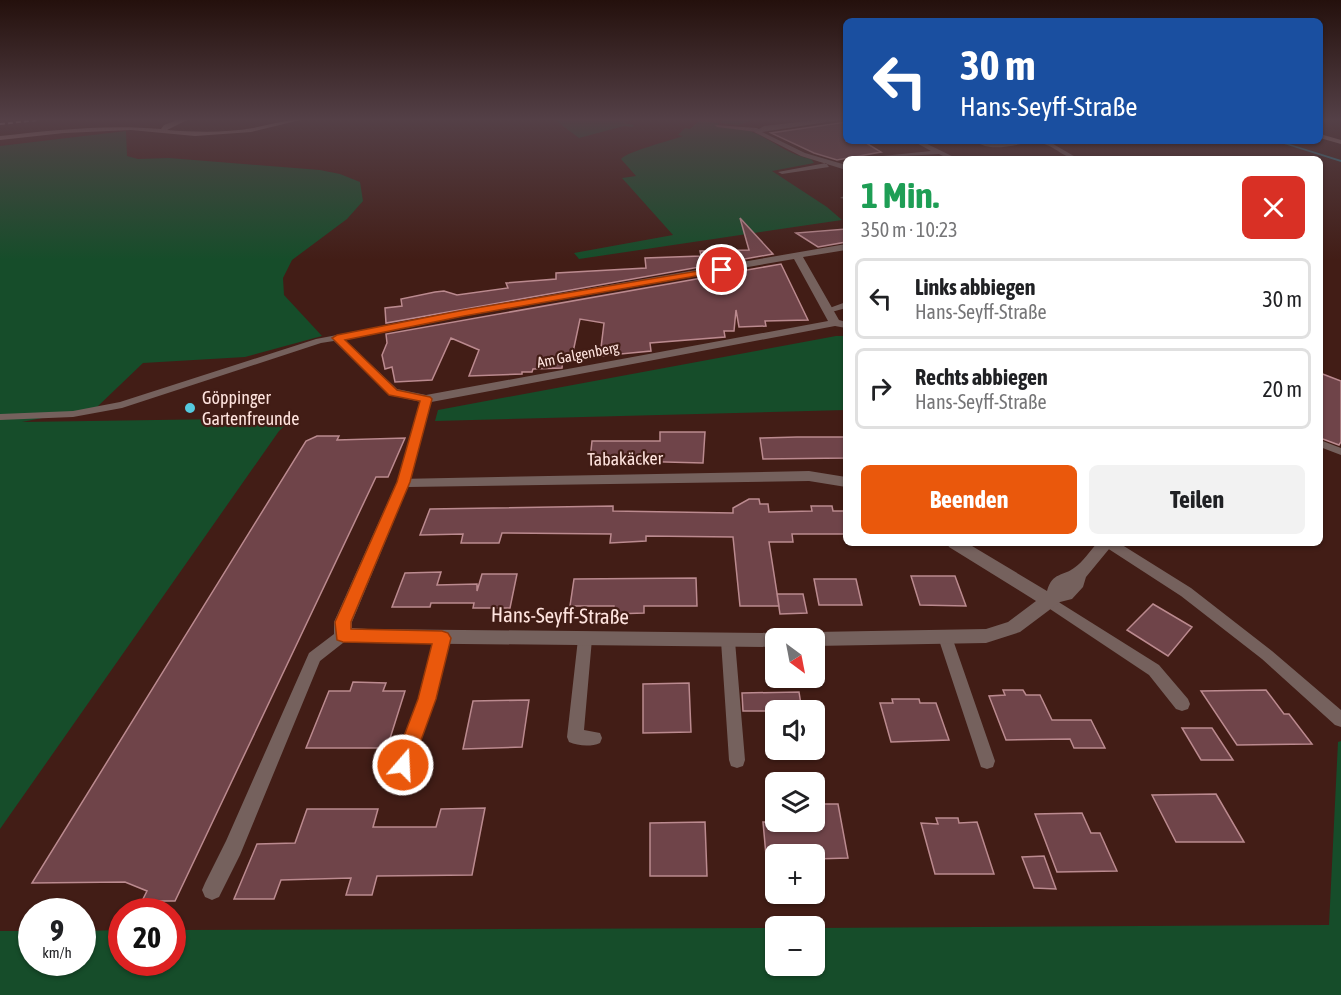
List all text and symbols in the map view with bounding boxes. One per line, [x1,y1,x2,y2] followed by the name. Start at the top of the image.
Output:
[960,41,1035,89] text: 30 m
[861,42,939,120] icon: left
[960,91,1138,122] text: Hans-Seyff-Straße
[861,174,939,216] text: 1 Min.
[1242,176,1305,239] button: close
[861,218,958,241] text: 350 m · 10:23
[696,244,747,295] pin
[705,253,738,286] icon: arrive
[915,274,1036,300] text: Links abbiegen
[864,282,897,315] icon: left
[1262,286,1302,312] text: 30 m
[915,300,1046,323] text: Hans-Seyff-Straße
[535,338,621,371] street label: Am Galgenberg
[915,364,1048,390] text: Rechts abbiegen
[864,372,897,405] icon: right
[1262,376,1302,402] text: 20 m
[202,387,300,429] place label: Göppinger Gartenfreunde
[915,390,1046,413] text: Hans-Seyff-Straße
[183,401,197,415] marker: Göppinger Gartenfreunde
[587,447,664,470] street label: Tabakäcker
[861,465,1077,534] button: Beenden
[1089,465,1305,534] button: Teilen
[491,602,629,628] street label: Hans-Seyff-Straße
[765,628,825,688] north arrow
[765,628,825,976] map controls
[765,700,825,760] button: sound
[371,733,435,797] position arrow
[765,772,825,832] button: layers
[765,844,825,904] button: +
[108,898,186,976] speed limit sign: 20
[50,913,64,947] text: 9
[765,916,825,976] button: −
[42,944,72,961] text: km/h

